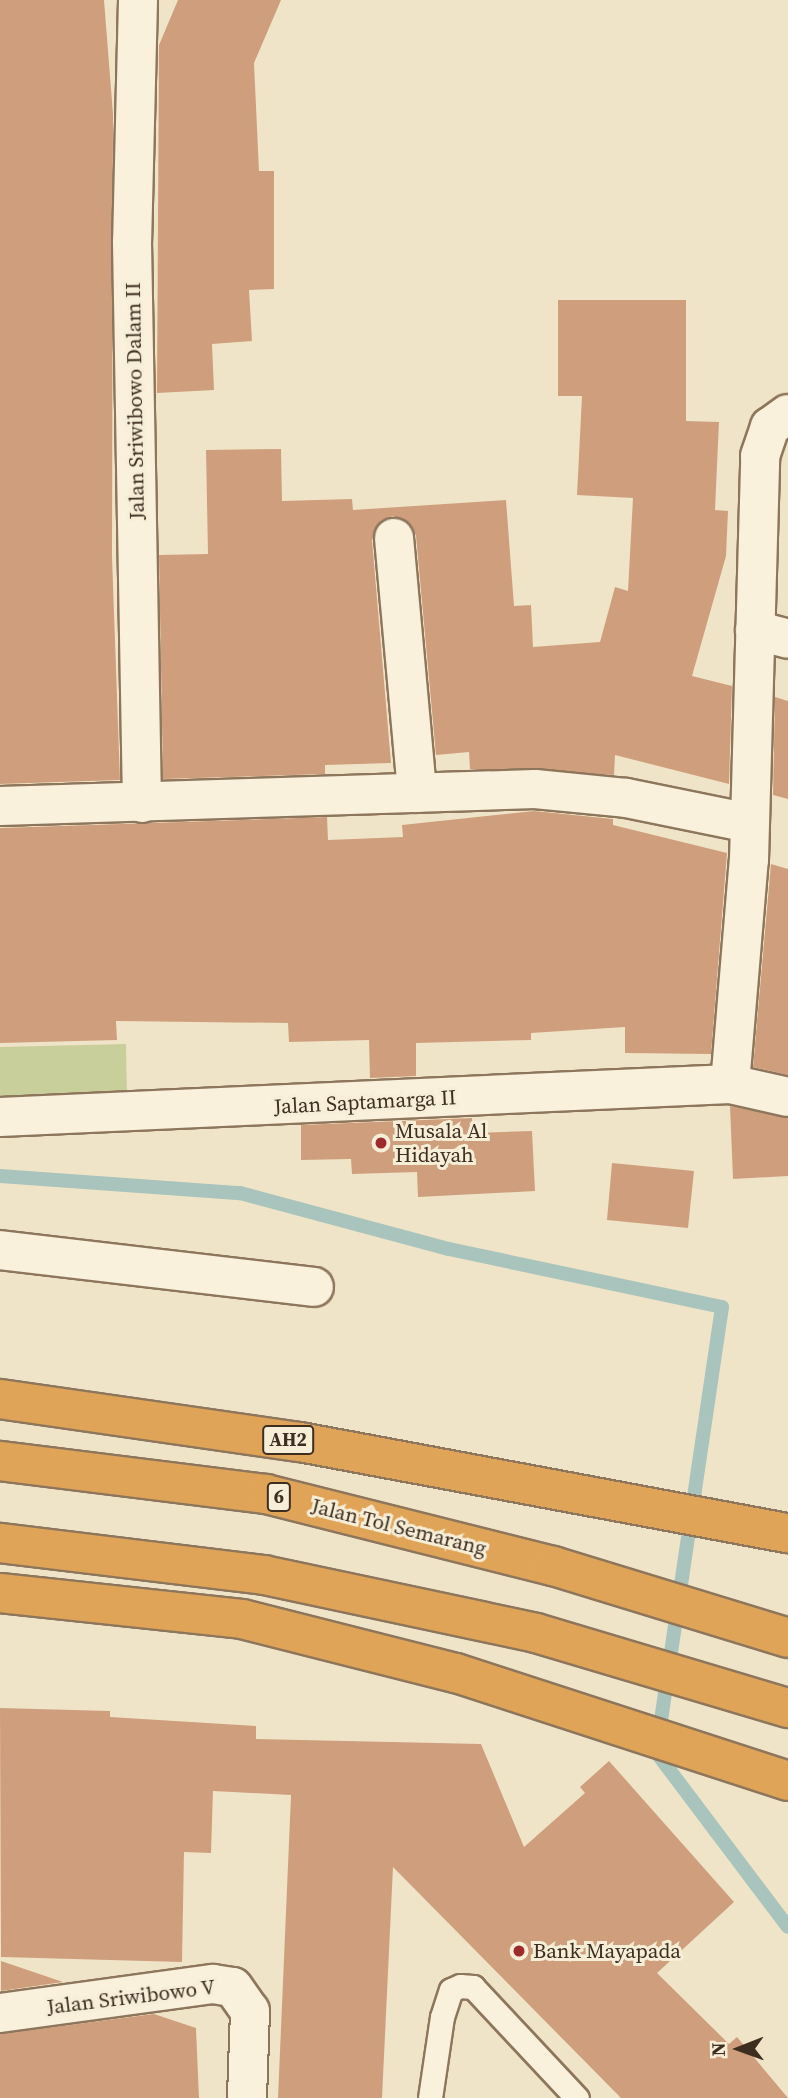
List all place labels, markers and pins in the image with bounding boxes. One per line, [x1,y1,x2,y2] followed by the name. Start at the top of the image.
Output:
[395,1118,487,1168] place label: Musala Al Hidayah
[373,1135,389,1151] marker: Musala Al Hidayah
[533,1938,681,1964] place label: Bank Mayapada
[511,1943,527,1959] marker: Bank Mayapada

